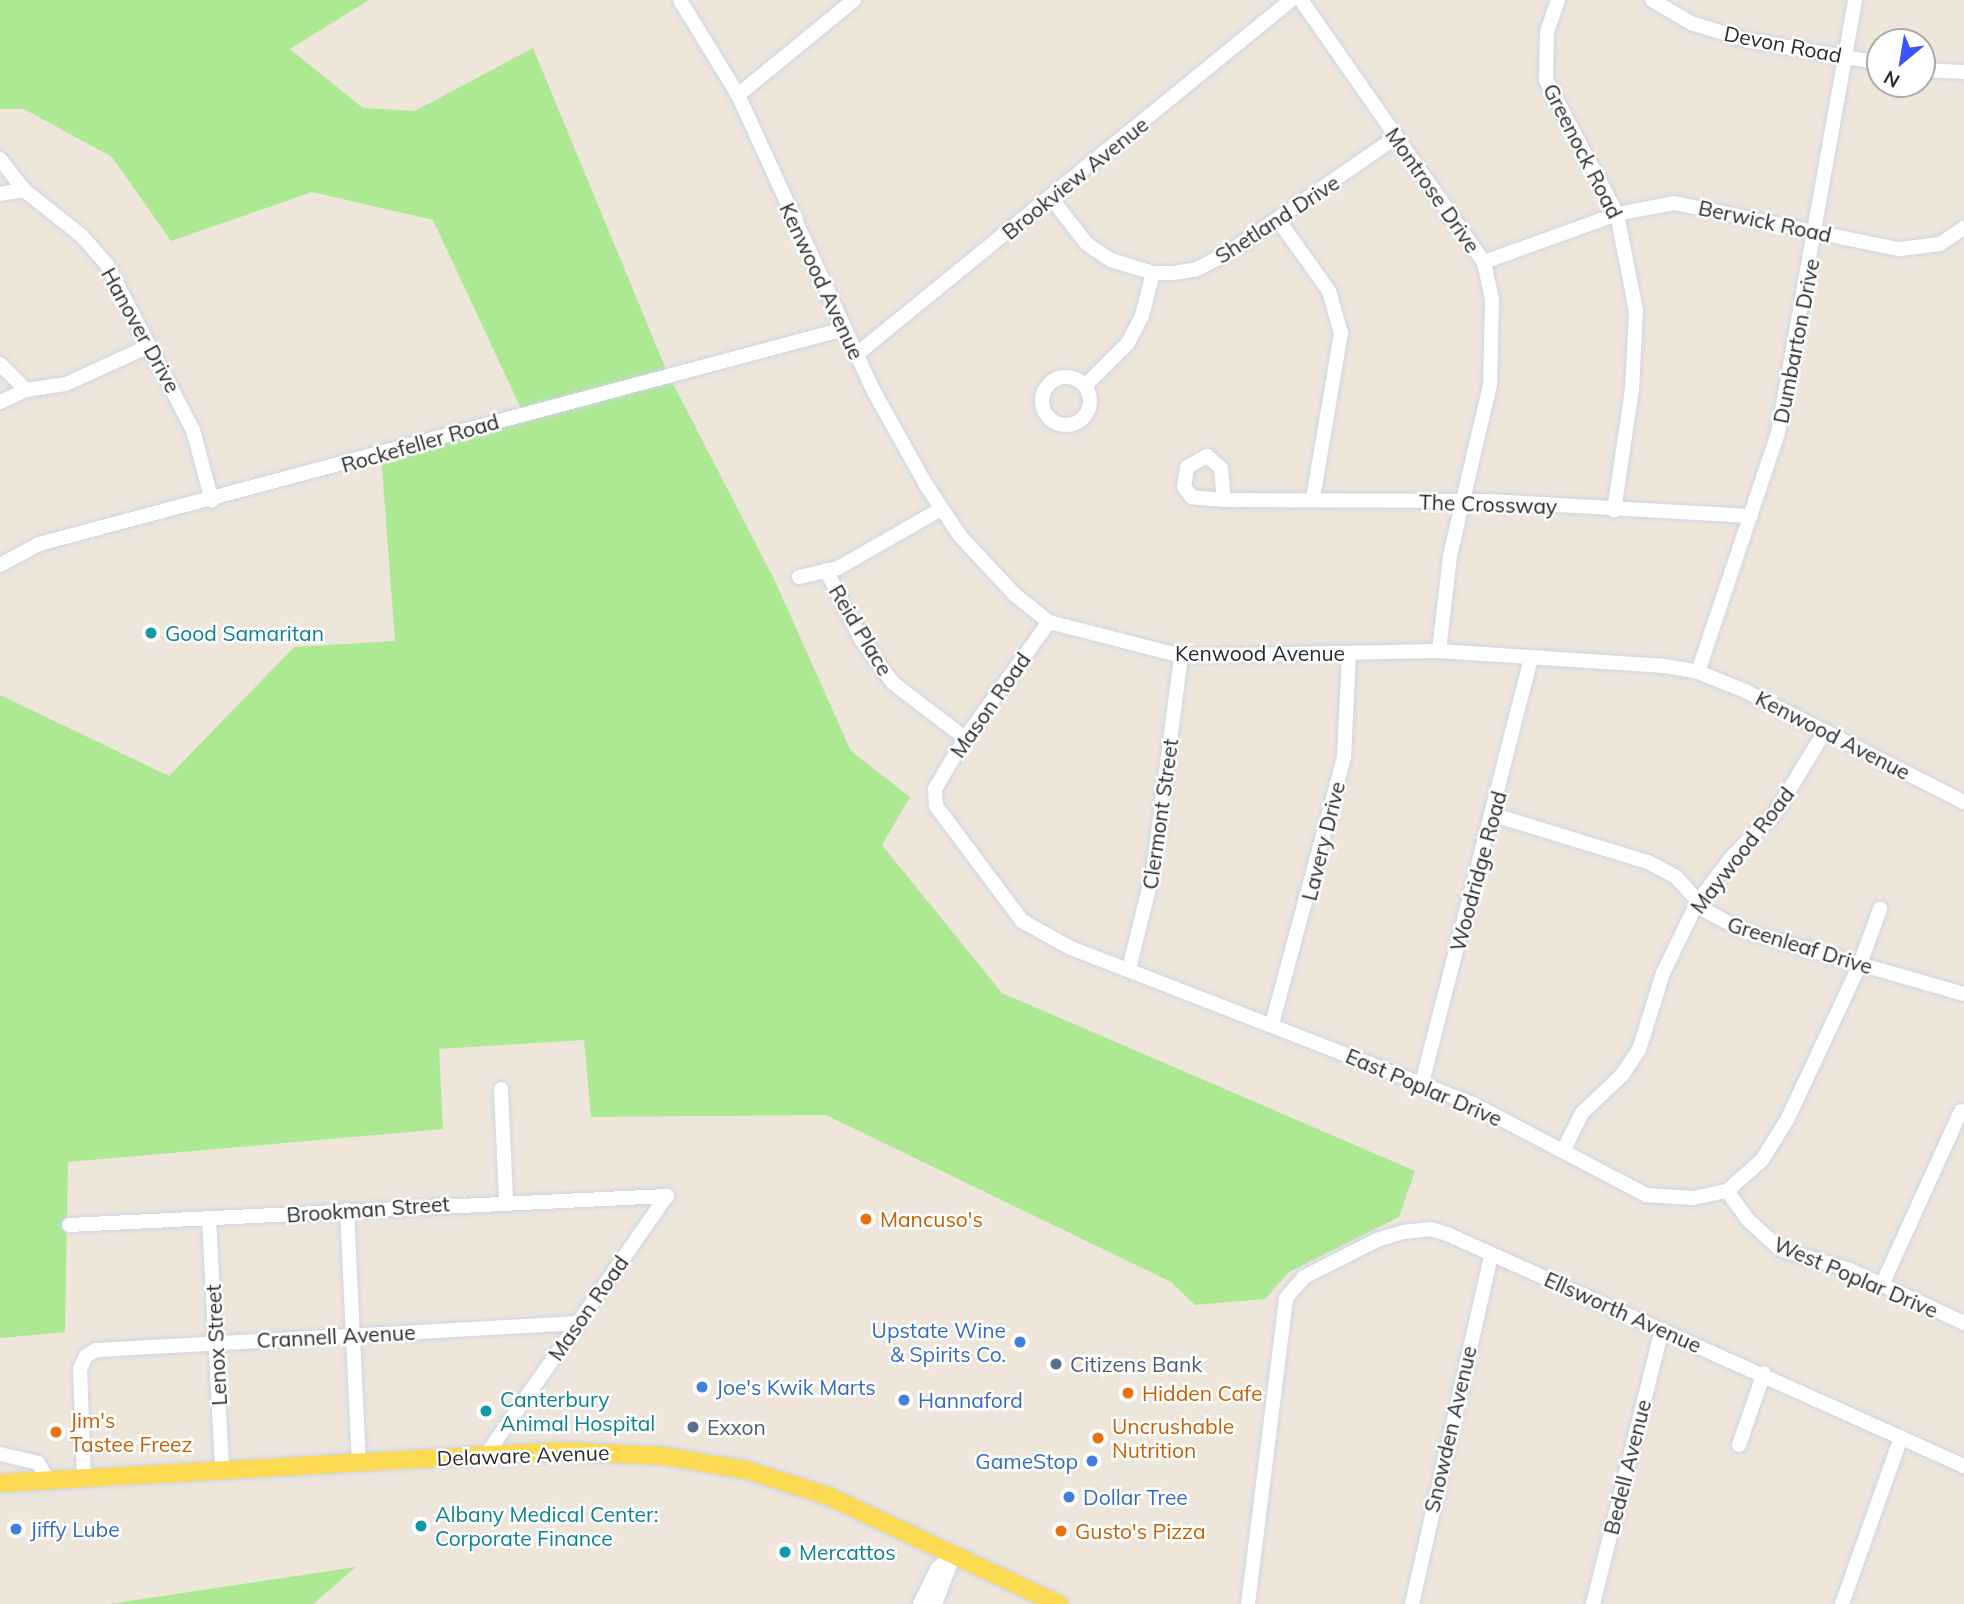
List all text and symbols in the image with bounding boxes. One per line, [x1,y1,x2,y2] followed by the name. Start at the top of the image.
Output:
[1722,20,1844,68] street label: Devon Road
[1866,28,1936,98] north arrow
[1879,65,1904,93] text: N
[1538,79,1628,223] street label: Greenock Road
[997,111,1153,245] street label: Brookview Avenue
[1380,122,1486,258] street label: Montrose Drive
[1210,170,1344,268] street label: Shetland Drive
[1696,195,1834,247] street label: Berwick Road
[775,199,869,363] street label: Kenwood Avenue
[1768,256,1824,426] street label: Dumbarton Drive
[96,263,186,397] street label: Hanover Drive
[338,408,502,478] street label: Rockefeller Road
[1419,489,1557,519] street label: The Crossway
[824,580,898,680] street label: Reid Place
[165,620,324,646] place label: Good Samaritan
[143,625,159,641] marker: Good Samaritan
[1175,640,1345,666] street label: Kenwood Avenue
[945,648,1035,762] street label: Mason Road
[1752,685,1914,785] street label: Kenwood Avenue
[1137,737,1183,891] street label: Clermont Street
[1296,779,1350,903] street label: Lavery Drive
[1685,782,1799,918] street label: Maywood Road
[1444,788,1512,954] street label: Woodridge Road
[1724,911,1876,979] street label: Greenleaf Drive
[1342,1043,1506,1131] street label: East Poplar Drive
[286,1191,450,1227] street label: Brookman Street
[880,1206,983,1232] place label: Mancuso's
[858,1211,874,1227] marker: Mancuso's
[1770,1231,1942,1323] street label: West Poplar Drive
[543,1251,633,1365] street label: Mason Road
[1541,1266,1705,1358] street label: Ellsworth Avenue
[200,1284,232,1406] street label: Lenox Street
[872,1317,1006,1367] place label: Upstate Wine & Spirits Co.
[256,1319,416,1353] street label: Crannell Avenue
[1012,1334,1028,1350] marker: Upstate Wine & Spirits Co.
[1419,1343,1481,1515] street label: Snowden Avenue
[1070,1351,1202,1377] place label: Citizens Bank
[1048,1356,1064,1372] marker: Citizens Bank
[716,1374,876,1400] place label: Joe's Kwik Marts
[694,1379,710,1395] marker: Joe's Kwik Marts
[1142,1380,1262,1406] place label: Hidden Cafe
[1120,1385,1136,1401] marker: Hidden Cafe
[500,1386,655,1436] place label: Canterbury Animal Hospital
[918,1387,1023,1413] place label: Hannaford
[896,1392,912,1408] marker: Hannaford
[1598,1397,1656,1537] street label: Bedell Avenue
[478,1403,494,1419] marker: Canterbury Animal Hospital
[70,1407,192,1457] place label: Jim's Tastee Freez
[1112,1413,1234,1463] place label: Uncrushable Nutrition
[707,1414,766,1440] place label: Exxon
[685,1419,701,1435] marker: Exxon
[48,1424,64,1440] marker: Jim's Tastee Freez
[1090,1430,1106,1446] marker: Uncrushable Nutrition
[436,1439,610,1471] street label: Delaware Avenue
[975,1448,1078,1474] place label: GameStop
[1084,1453,1100,1469] marker: GameStop
[1083,1484,1188,1510] place label: Dollar Tree
[1061,1489,1077,1505] marker: Dollar Tree
[435,1501,659,1551] place label: Albany Medical Center: Corporate Finance
[30,1516,120,1542] place label: Jiffy Lube
[413,1518,429,1534] marker: Albany Medical Center: Corporate Finance
[1075,1518,1206,1544] place label: Gusto's Pizza
[8,1521,24,1537] marker: Jiffy Lube
[1053,1523,1069,1539] marker: Gusto's Pizza
[799,1539,896,1565] place label: Mercattos
[777,1544,793,1560] marker: Mercattos

